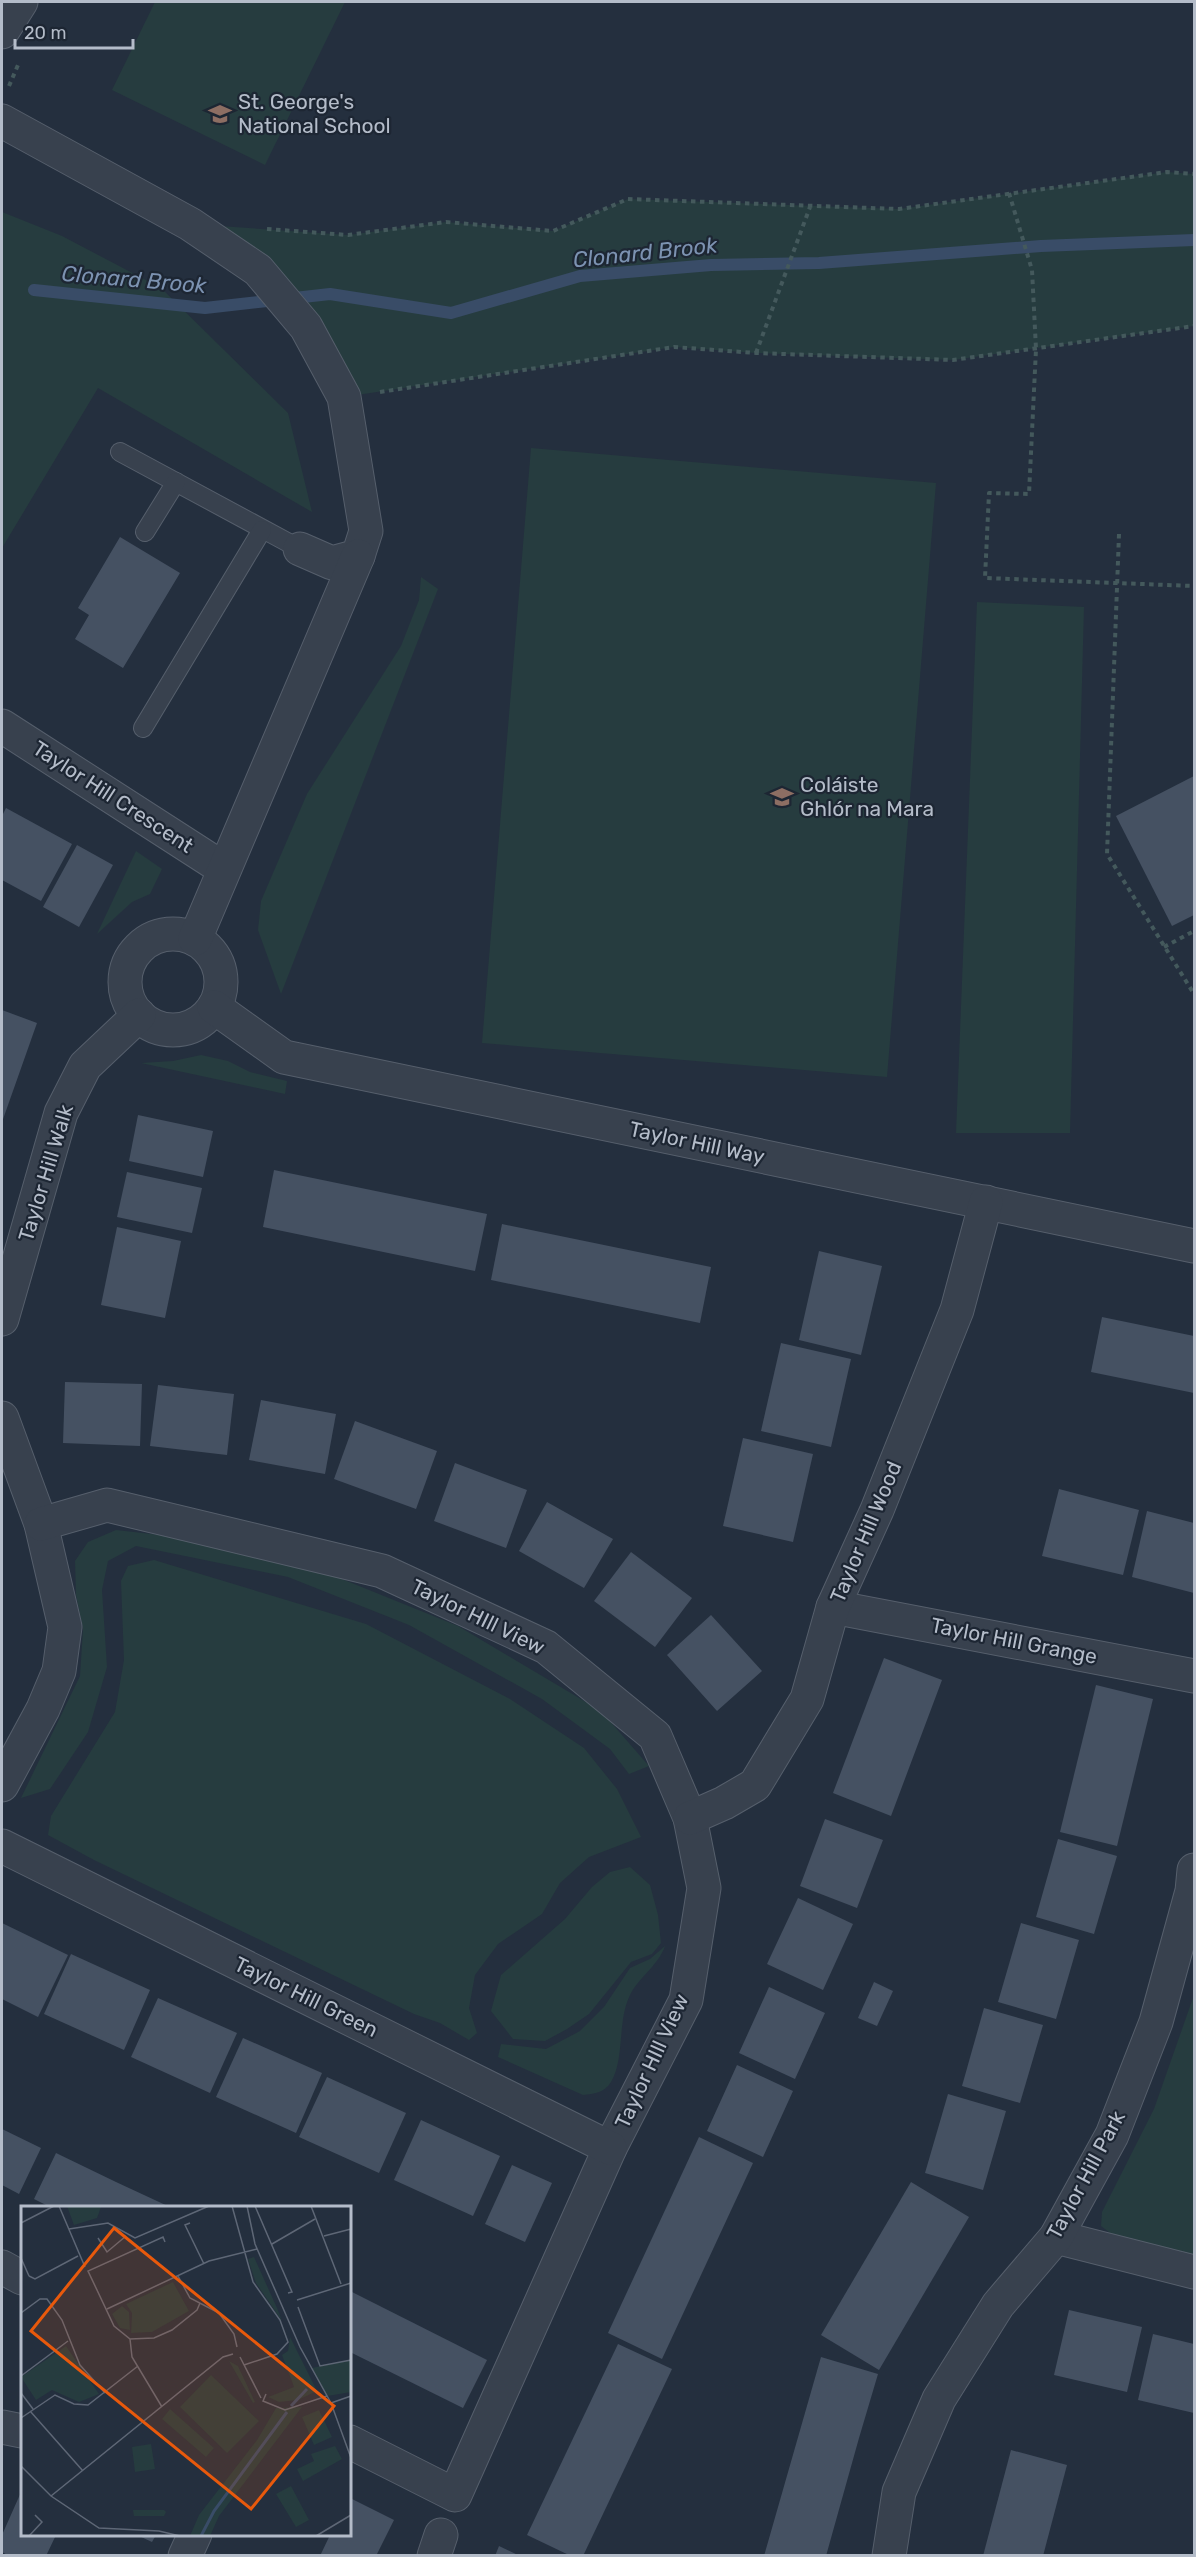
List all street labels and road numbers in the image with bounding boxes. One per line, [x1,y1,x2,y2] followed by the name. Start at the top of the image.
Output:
[28,735,198,858] street label: Taylor Hill Crescent
[13,1101,78,1244] street label: Taylor Hill Walk
[627,1116,767,1169] street label: Taylor Hill Way
[825,1457,907,1606] street label: Taylor Hill Wood
[407,1573,549,1660] street label: Taylor HIll View
[929,1612,1099,1669] street label: Taylor Hill Grange
[230,1951,382,2042] street label: Taylor Hill Green
[609,1989,694,2132] street label: Taylor HIll View
[1041,2106,1130,2243] street label: Taylor Hill Park

